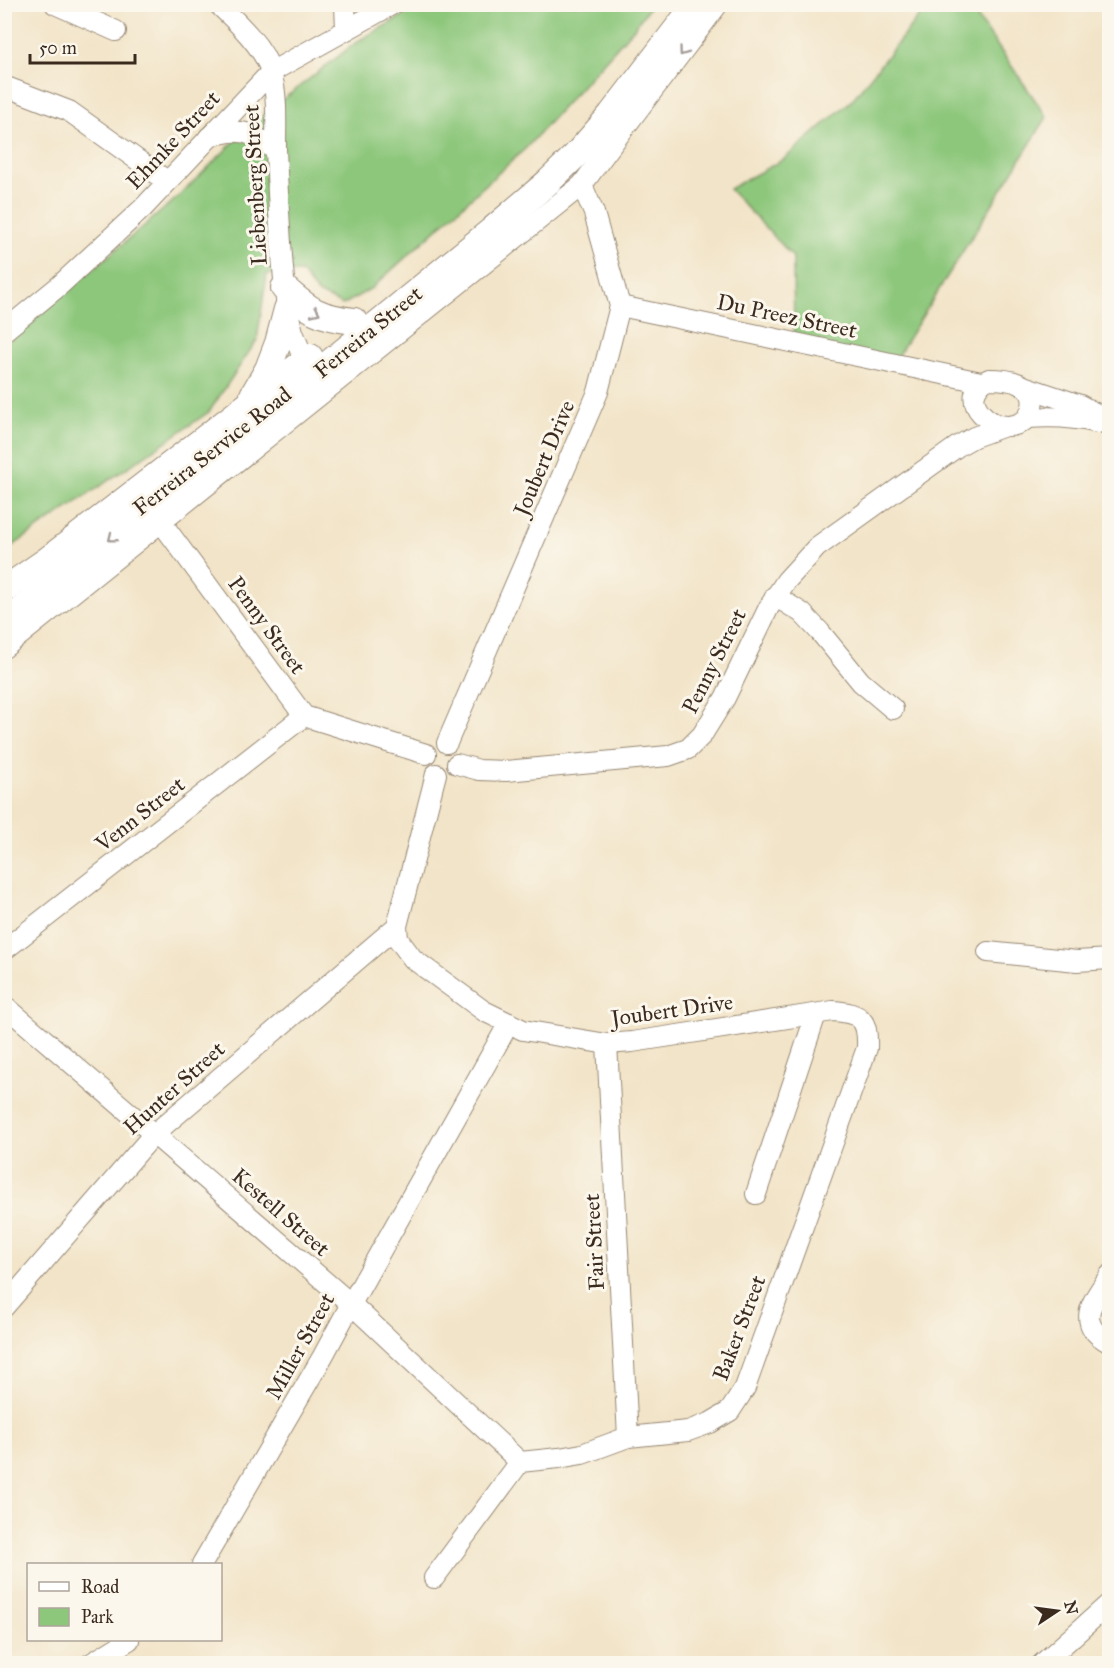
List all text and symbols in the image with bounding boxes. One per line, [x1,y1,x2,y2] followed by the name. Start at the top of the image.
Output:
[30,27,135,65] scale bar
[39,37,77,59] text: 50 m
[680,45,691,56] one-way arrow
[120,85,226,195] street label: Ehmke Street
[237,104,273,266] street label: Liebenberg Street
[308,280,428,384] street label: Ferreira Street
[715,288,860,344] street label: Du Preez Street
[309,304,320,316] one-way arrow
[127,381,297,521] street label: Ferreira Service Road
[507,396,580,522] street label: Joubert Drive
[108,530,119,541] one-way arrow
[222,571,312,679] street label: Penny Street
[676,604,752,718] street label: Penny Street
[89,771,190,858] street label: Venn Street
[607,988,735,1032] street label: Joubert Drive
[118,1035,230,1140] street label: Hunter Street
[227,1162,336,1262] street label: Kestell Street
[578,1193,610,1291] street label: Fair Street
[707,1271,772,1385] street label: Baker Street
[260,1288,340,1404] street label: Miller Street
[27,1563,222,1641] legend
[81,1576,119,1598] text: Road
[1027,1581,1087,1641] north arrow
[1060,1599,1082,1617] text: N
[81,1606,114,1628] text: Park

